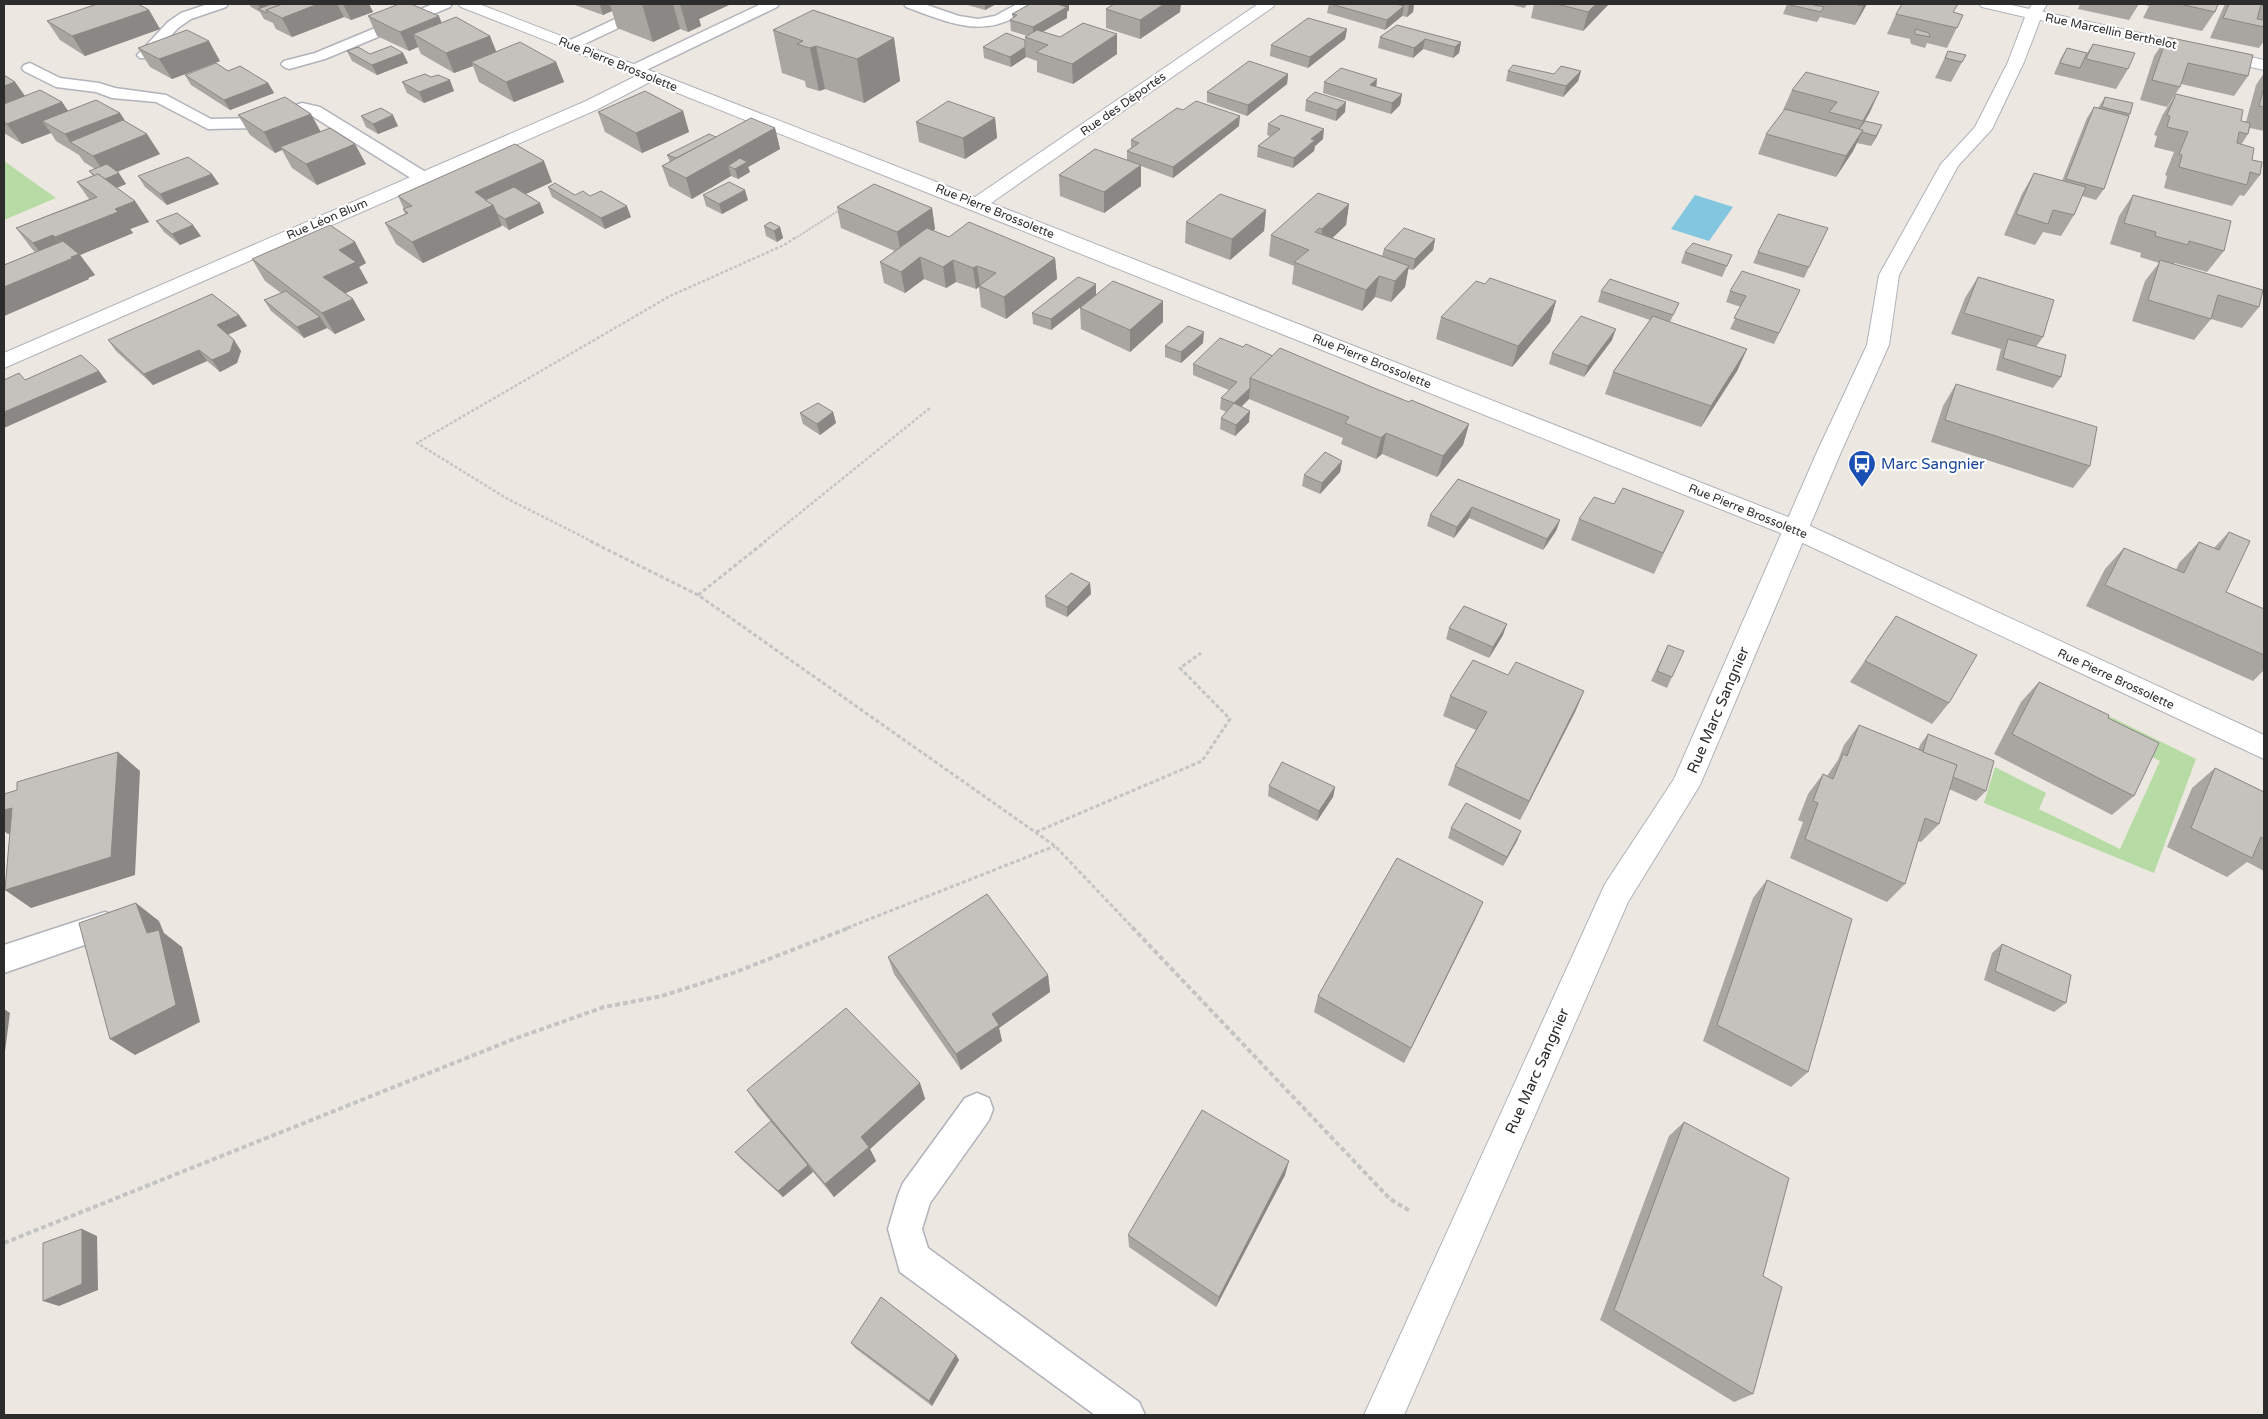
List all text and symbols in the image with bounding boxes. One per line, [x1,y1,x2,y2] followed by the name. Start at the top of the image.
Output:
[2044,10,2178,52] street label: Rue Marcellin Berthelot
[557,34,680,94] street label: Rue Pierre Brossolette
[1078,69,1169,139] street label: Rue des Déportés
[934,181,1057,241] street label: Rue Pierre Brossolette
[284,196,370,242] street label: Rue Léon Blum
[1311,331,1434,391] street label: Rue Pierre Brossolette
[1847,449,1877,488] bus stop icon: Marc Sangnier
[1881,455,1985,473] place label: Marc Sangnier
[1687,481,1810,541] street label: Rue Pierre Brossolette
[1683,644,1753,776] street label: Rue Marc Sangnier
[2056,646,2177,712] street label: Rue Pierre Brossolette
[1501,1005,1573,1137] street label: Rue Marc Sangnier

